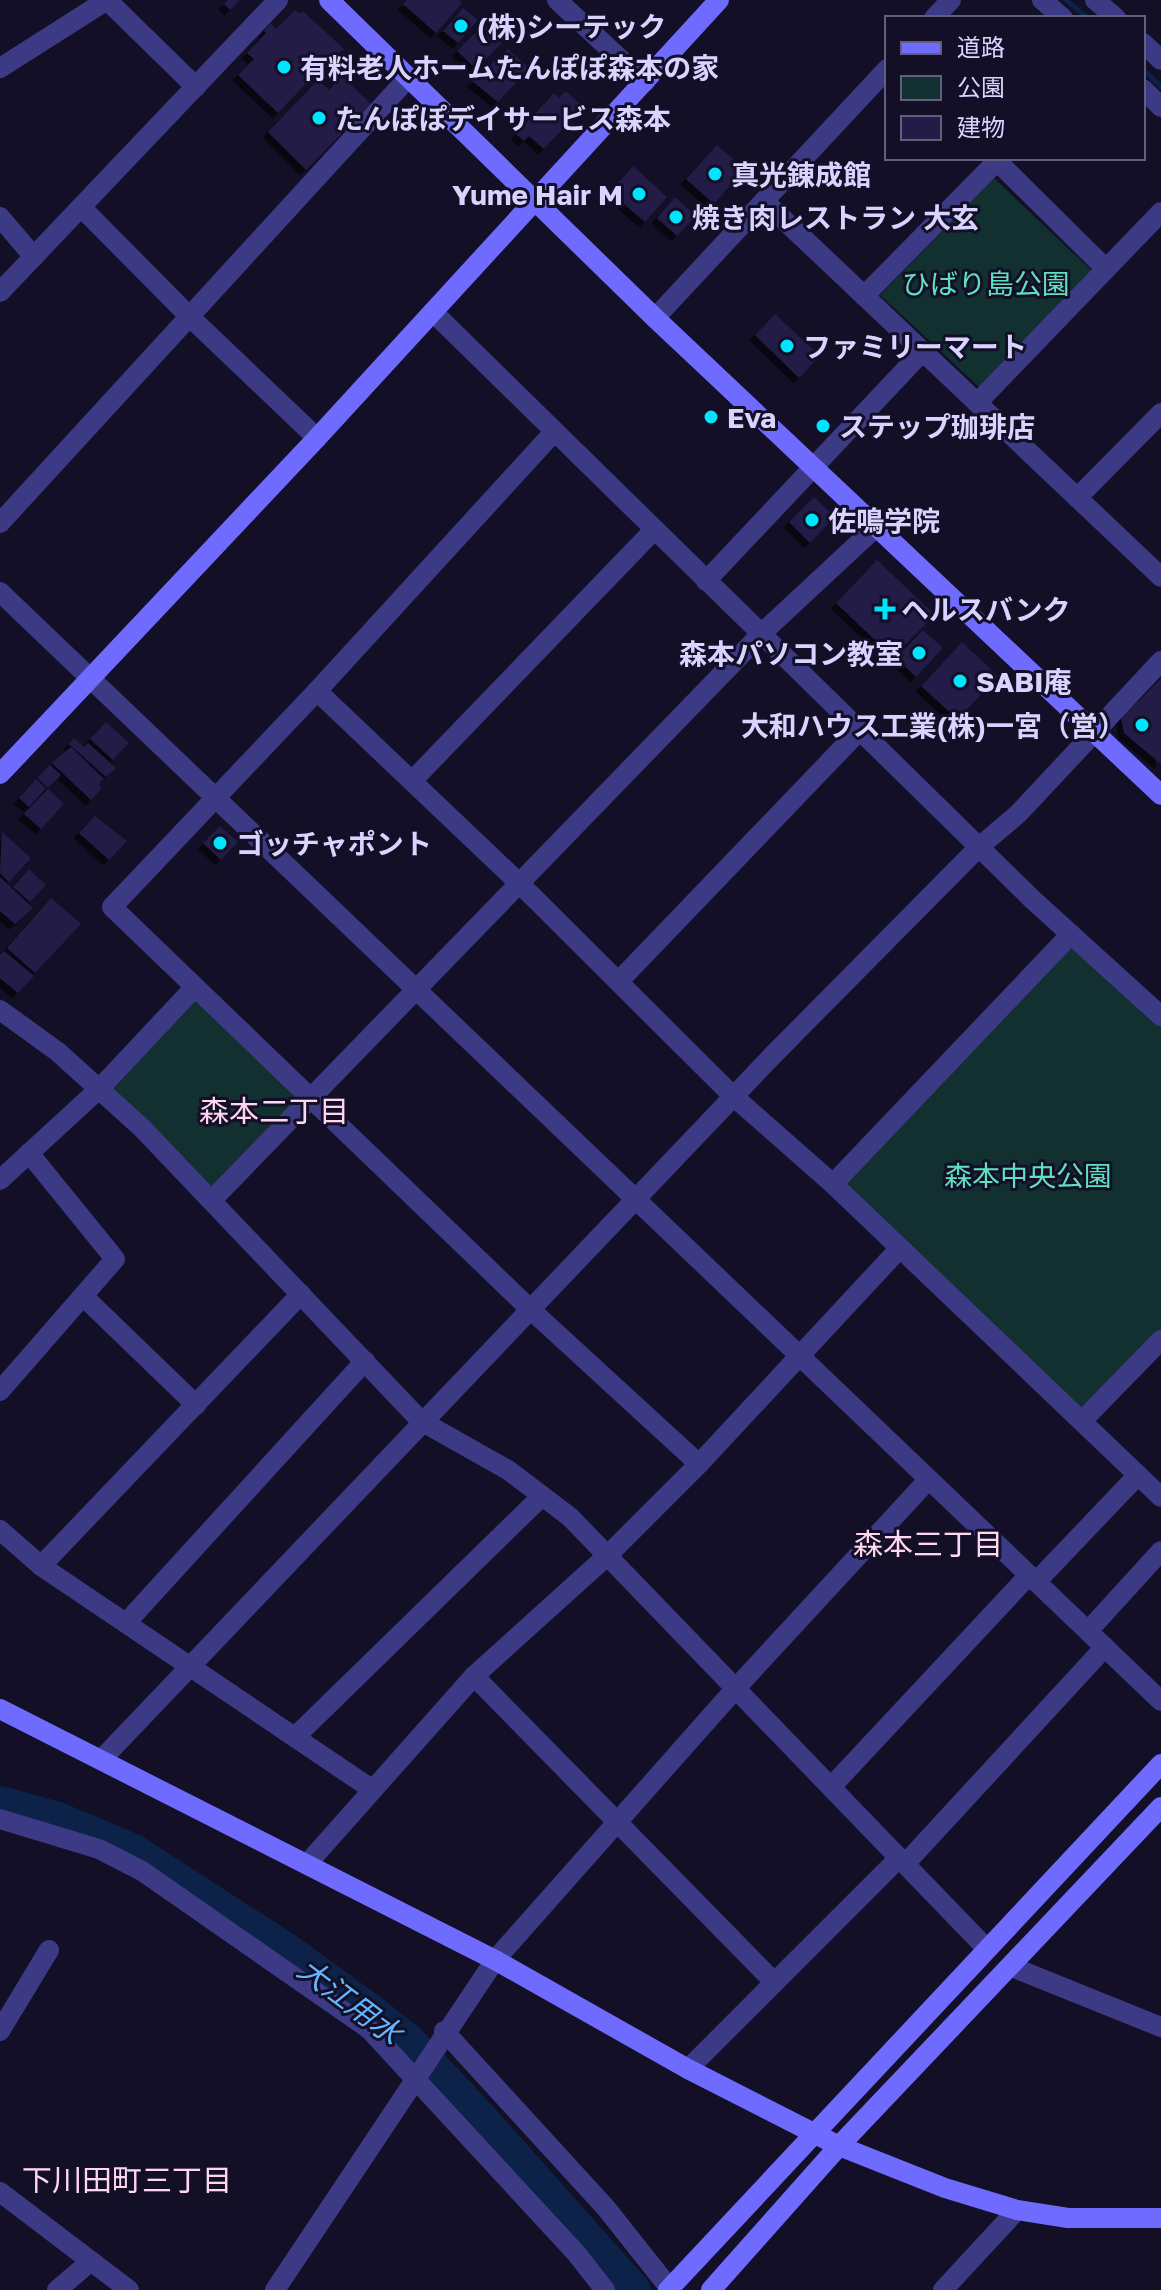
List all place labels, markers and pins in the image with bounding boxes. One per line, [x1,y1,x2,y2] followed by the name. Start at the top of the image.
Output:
[477,10,666,43] place label: (株)シーテック
[452,17,470,35] marker: (株)シーテック
[300,51,719,84] place label: 有料老人ホームたんぽぽ森本の家
[275,58,293,76] marker: 有料老人ホームたんぽぽ森本の家
[335,102,671,135] place label: たんぽぽデイサービス森本
[310,109,328,127] marker: たんぽぽデイサービス森本
[731,158,871,191] place label: 真光錬成館
[706,165,724,183] marker: 真光錬成館
[452,178,623,211] place label: Yume Hair M
[630,185,648,203] marker: Yume Hair M
[692,201,979,234] place label: 焼き肉レストラン 大玄
[667,208,685,226] marker: 焼き肉レストラン 大玄
[803,330,1027,363] place label: ファミリーマート
[778,337,796,355] marker: ファミリーマート
[727,401,776,434] place label: Eva
[702,408,720,426] marker: Eva
[839,410,1035,443] place label: ステップ珈琲店
[814,417,832,435] marker: ステップ珈琲店
[828,504,940,537] place label: 佐鳴学院
[803,511,821,529] marker: 佐鳴学院
[901,593,1070,626] place label: ヘルスバンク
[876,600,894,618] marker: ヘルスバンク
[679,637,903,670] place label: 森本パソコン教室
[910,644,928,662] marker: 森本パソコン教室
[976,665,1072,698] place label: SABI庵
[951,672,969,690] marker: SABI庵
[741,709,1126,742] place label: 大和ハウス工業(株)一宮（営）
[1133,716,1151,734] marker: 大和ハウス工業(株)一宮（営）
[236,827,432,860] place label: ゴッチャポント
[211,834,229,852] marker: ゴッチャポント

